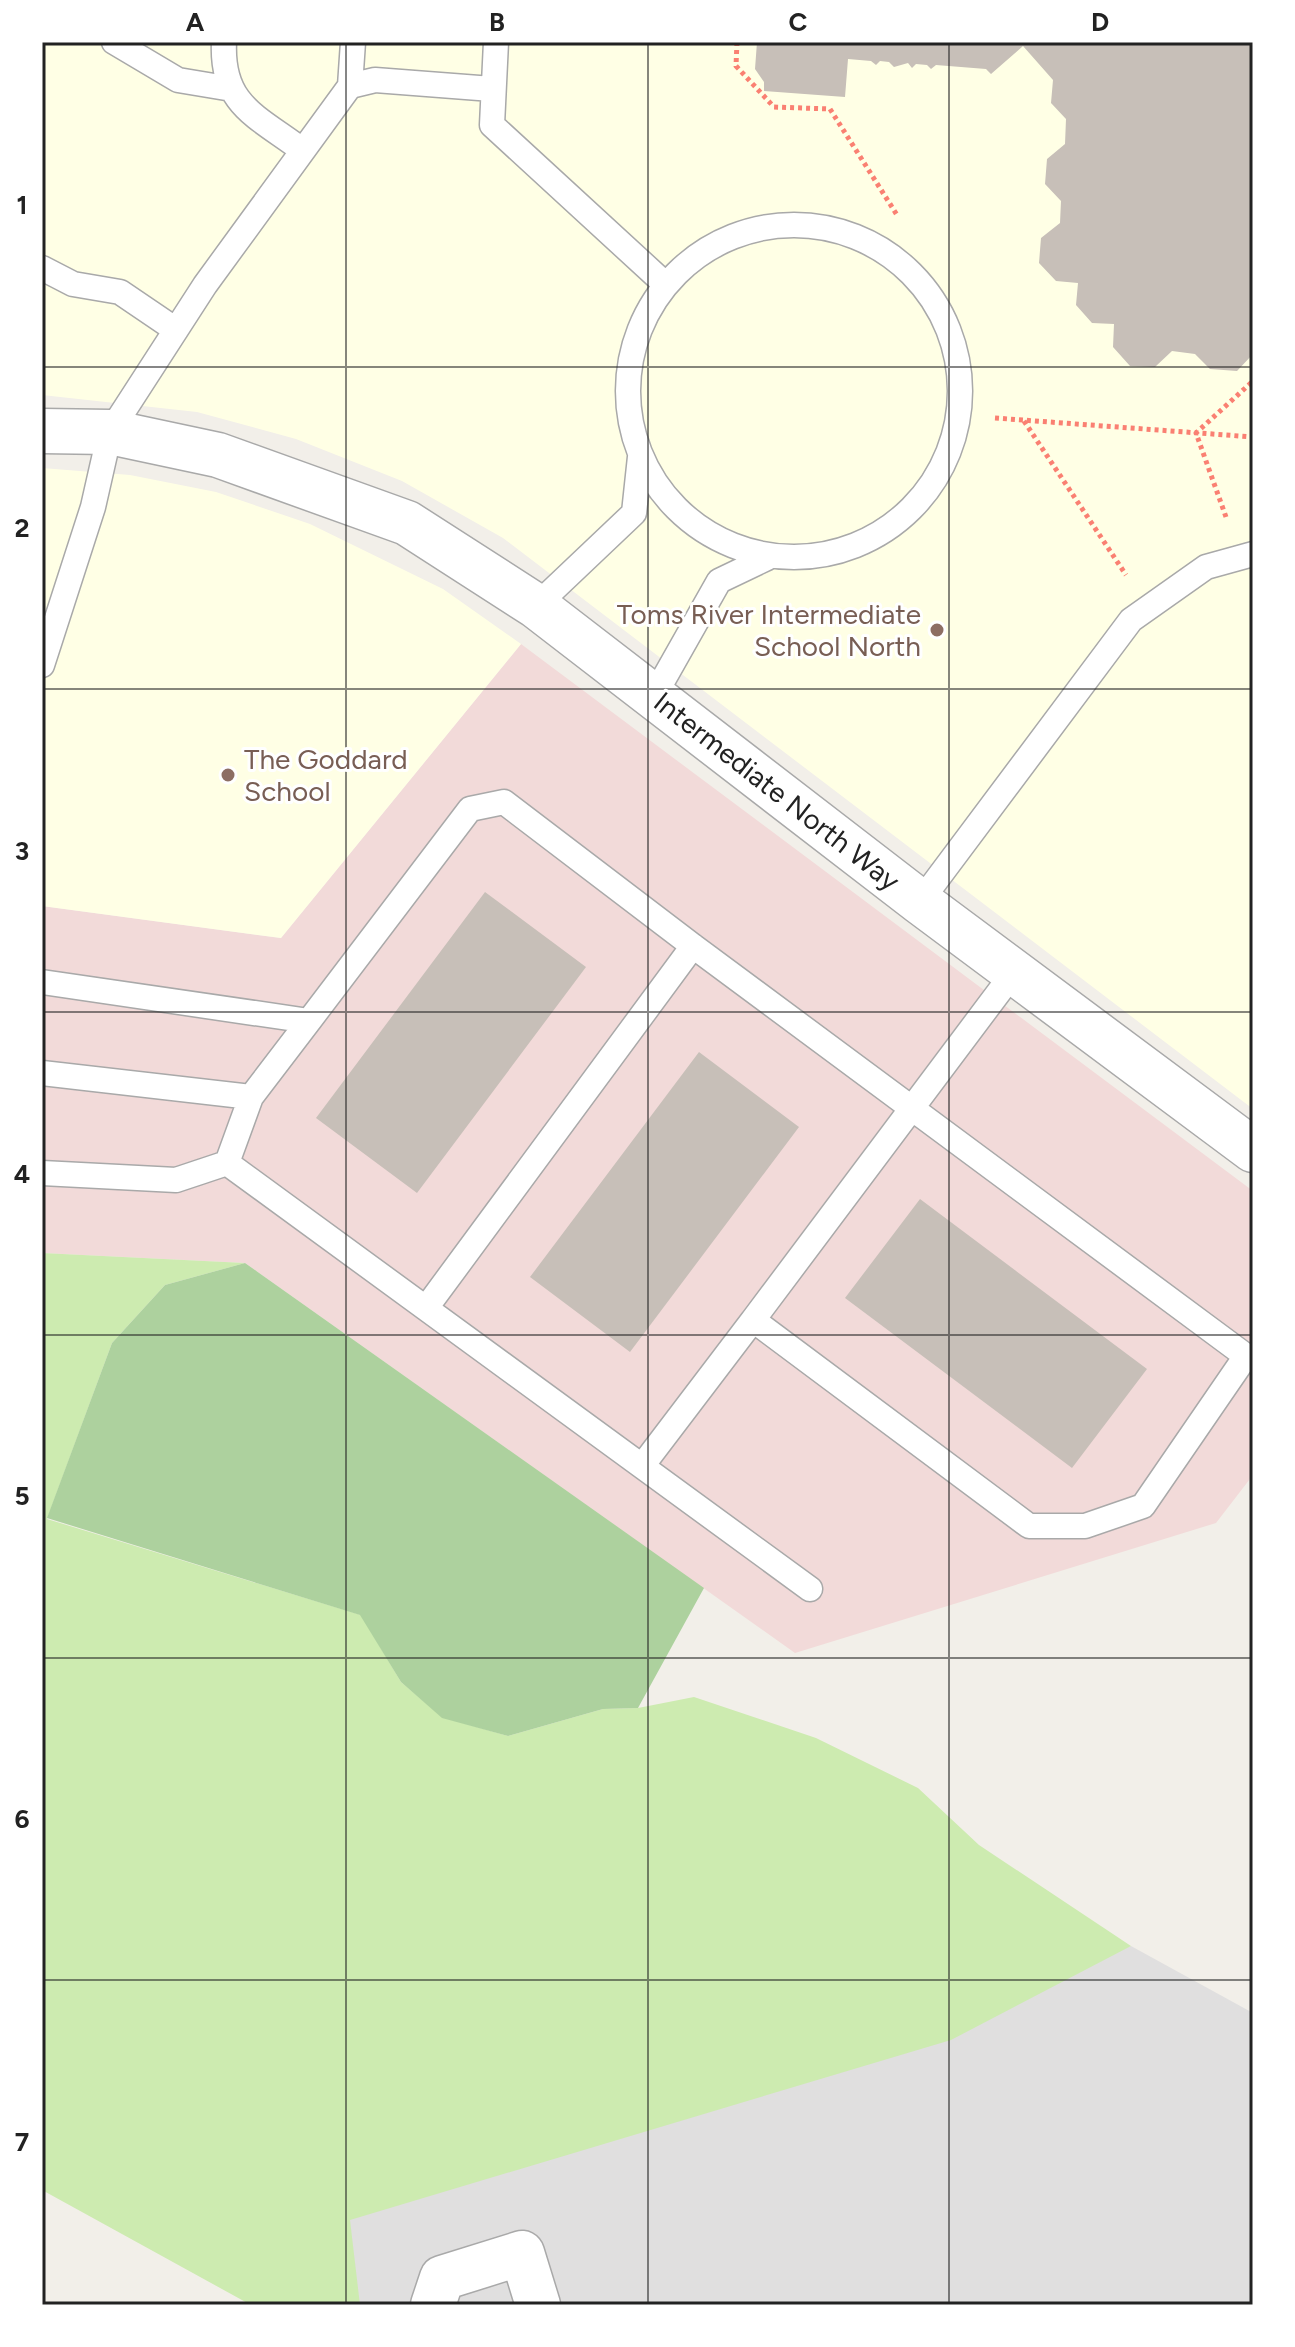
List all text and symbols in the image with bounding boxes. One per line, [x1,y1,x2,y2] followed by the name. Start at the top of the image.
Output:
[186,6,205,38] text: A
[489,6,505,38] text: B
[789,6,808,38] text: C
[1091,6,1109,38] text: D
[17,189,27,221] text: 1
[14,512,30,544] text: 2
[617,597,921,663] place label: Toms River Intermediate School North
[928,621,946,639] marker: Toms River Intermediate School North
[647,684,907,898] street label: Intermediate North Way
[244,742,408,808] place label: The Goddard School
[219,766,237,784] marker: The Goddard School
[15,835,29,867] text: 3
[14,1158,30,1190] text: 4
[14,1480,30,1512] text: 5
[14,1803,30,1835] text: 6
[15,2126,29,2158] text: 7

